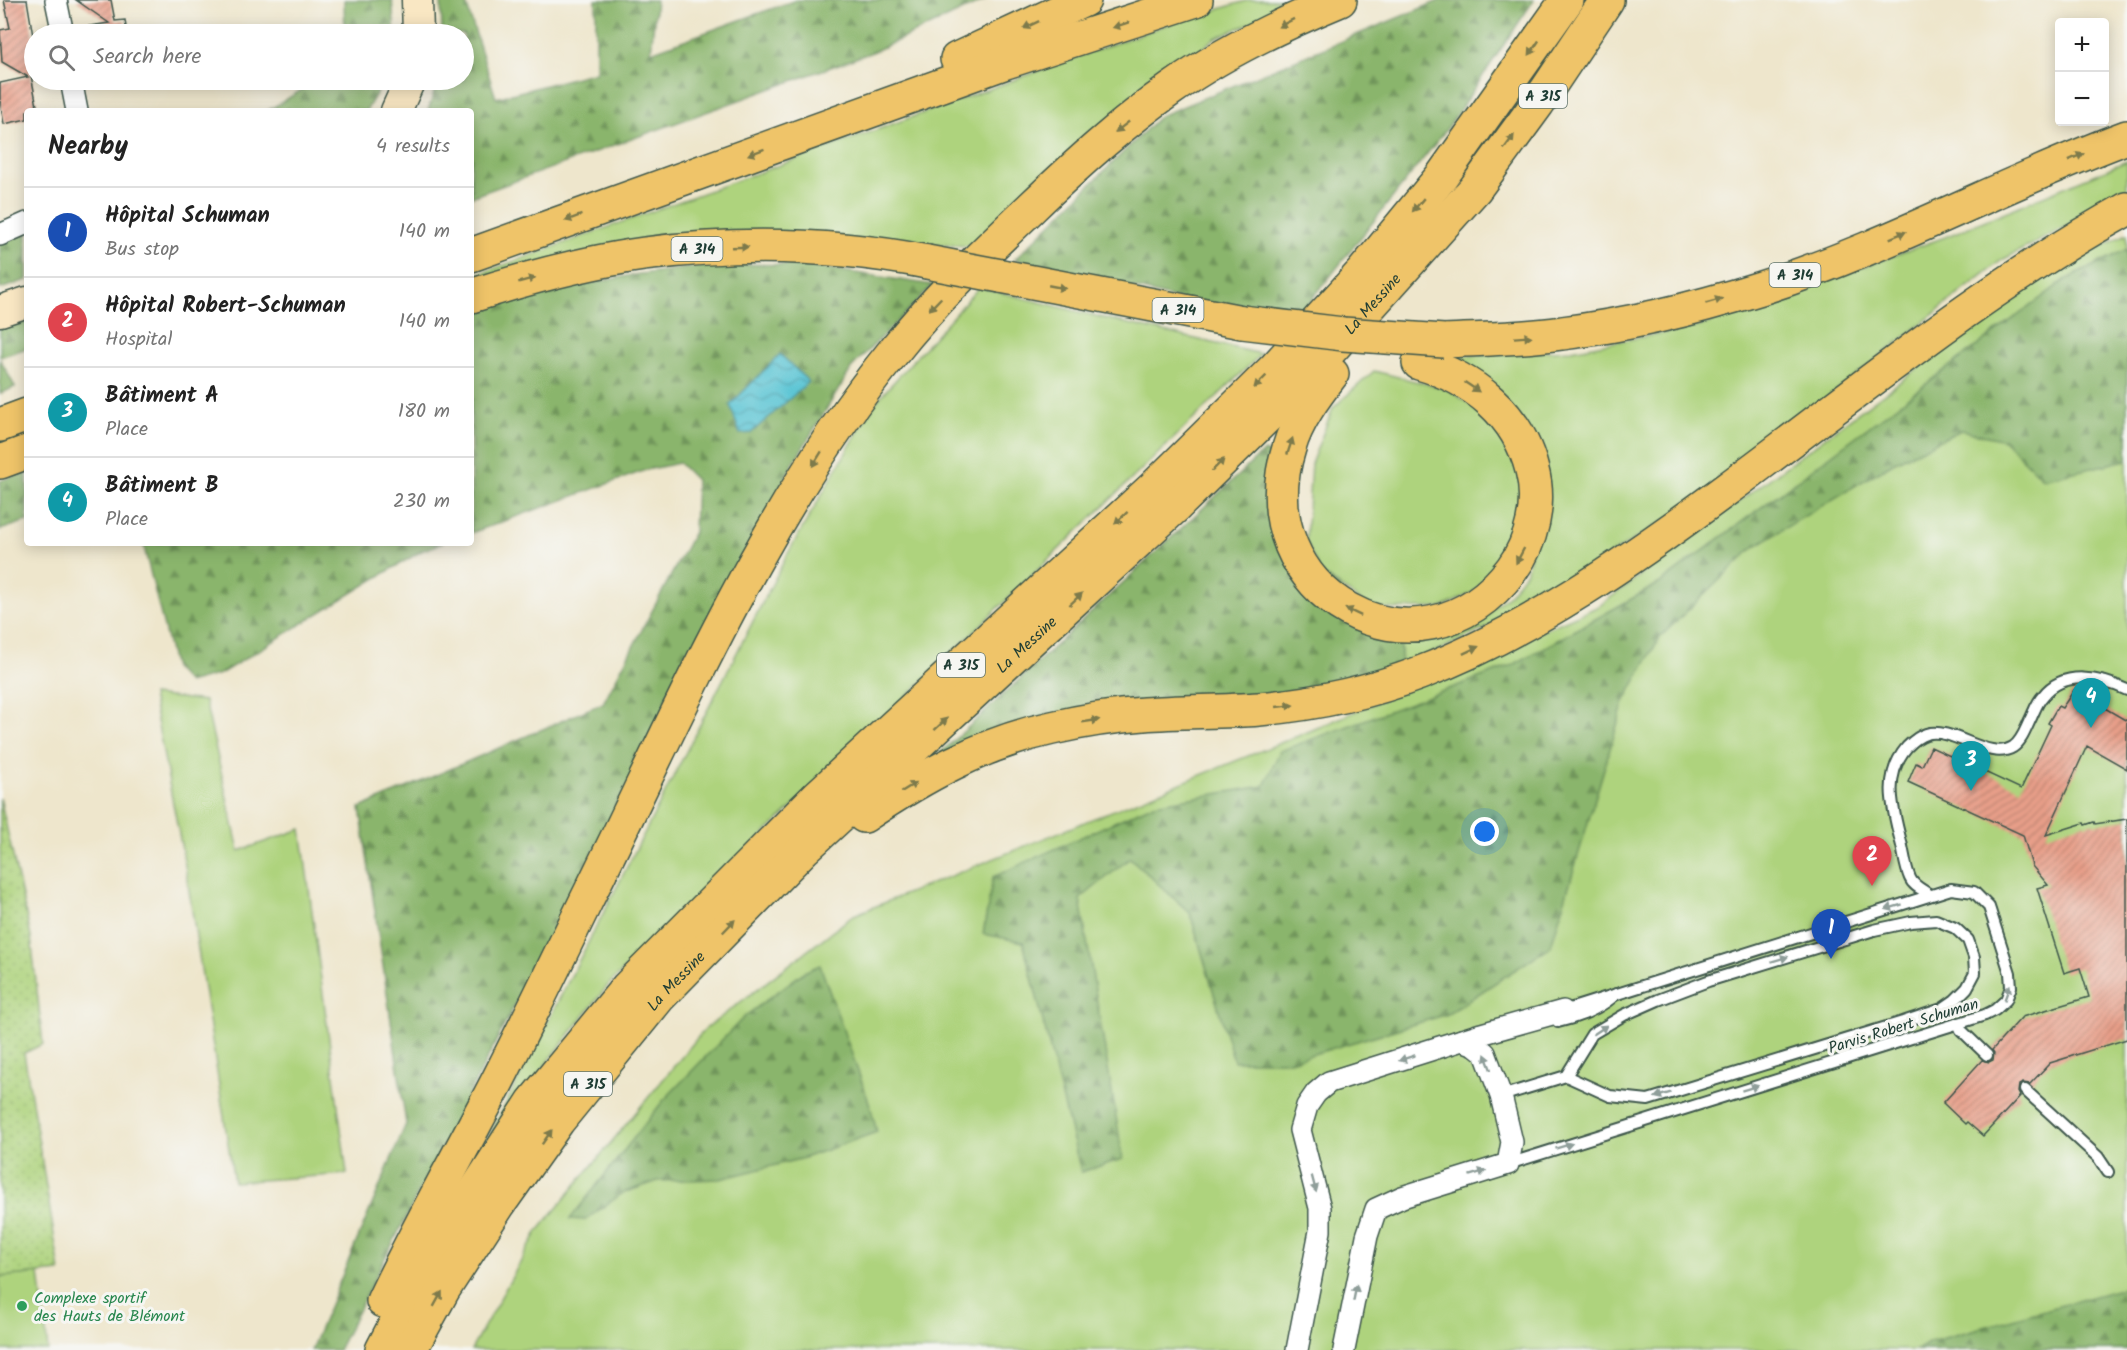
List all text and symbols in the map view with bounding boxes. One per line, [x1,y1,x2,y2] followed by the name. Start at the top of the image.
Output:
[2055,18,2109,126] map controls
[2055,18,2109,72] button: +
[1278,19,1295,28] one-way arrow
[1023,20,1040,29] one-way arrow
[1112,20,1130,30] one-way arrow
[24,24,474,90] search box
[93,40,201,75] text: Search here
[1528,40,1540,56] one-way arrow
[45,41,78,74] icon: search
[2055,72,2109,126] button: −
[1519,84,1567,108] road number: A 315
[1114,120,1129,132] one-way arrow
[48,126,128,168] text: Nearby
[376,131,450,163] text: 4 results
[1503,135,1515,151] one-way arrow
[747,148,765,158] one-way arrow
[2068,153,2085,162] one-way arrow
[1412,197,1425,212] one-way arrow
[105,199,270,234] text: Hôpital Schuman
[564,214,582,224] one-way arrow
[64,216,71,248] text: 1
[399,216,450,248] text: 140 m
[1889,230,1907,240] one-way arrow
[105,234,179,266] text: Bus stop
[672,237,722,261] road number: A 314
[731,242,750,251] one-way arrow
[1770,263,1820,287] road number: A 314
[1339,268,1408,341] street label: La Messine
[518,274,536,284] one-way arrow
[1048,283,1067,292] one-way arrow
[105,289,346,324] text: Hôpital Robert-Schuman
[1705,296,1723,305] one-way arrow
[928,297,942,311] one-way arrow
[1152,298,1204,322] road number: A 314
[62,306,73,338] text: 2
[399,306,450,338] text: 140 m
[105,324,172,356] text: Hospital
[1514,332,1533,341] one-way arrow
[1253,375,1268,389] one-way arrow
[105,379,219,414] text: Bâtiment A
[1464,381,1480,393] one-way arrow
[62,396,73,428] text: 3
[398,396,450,428] text: 180 m
[105,414,148,446] text: Place
[1286,437,1295,455] one-way arrow
[811,451,822,467] one-way arrow
[1211,459,1225,473] one-way arrow
[105,469,219,504] text: Bâtiment B
[62,486,73,518] text: 4
[393,486,450,518] text: 230 m
[105,504,148,536] text: Place
[1113,511,1128,525] one-way arrow
[1515,548,1525,565] one-way arrow
[1068,593,1083,606] one-way arrow
[1345,607,1362,616] one-way arrow
[991,611,1063,680] street label: La Messine
[1463,645,1480,654] one-way arrow
[937,653,985,677] road number: A 315
[2072,678,2110,728] pin: 4
[1276,701,1295,710] one-way arrow
[1082,716,1101,725] one-way arrow
[933,718,948,731] one-way arrow
[1952,742,1990,791] pin: 3
[901,781,917,792] one-way arrow
[1470,817,1499,846] your location
[1852,836,1892,886] pin: 2
[1885,902,1903,912] one-way arrow
[1812,910,1850,959] pin: 1
[722,918,736,933] one-way arrow
[641,946,712,1017] street label: La Messine
[1771,954,1789,963] one-way arrow
[2003,984,2012,1002] one-way arrow
[1825,992,1982,1061] street label: Parvis Robert Schuman
[1591,1024,1607,1036] one-way arrow
[1483,1053,1493,1071] one-way arrow
[1398,1054,1416,1063] one-way arrow
[564,1072,612,1096] road number: A 315
[1741,1083,1759,1092] one-way arrow
[1654,1091,1672,1100] one-way arrow
[541,1129,553,1145] one-way arrow
[1555,1141,1573,1151] one-way arrow
[1469,1168,1487,1177] one-way arrow
[1309,1175,1319,1193] one-way arrow
[1351,1283,1360,1302] one-way arrow
[34,1286,186,1329] place label: Complexe sportif des Hauts de Blémont
[433,1290,443,1307] one-way arrow
[15,1299,29,1313] marker: Complexe sportif des Hauts de Blémont

